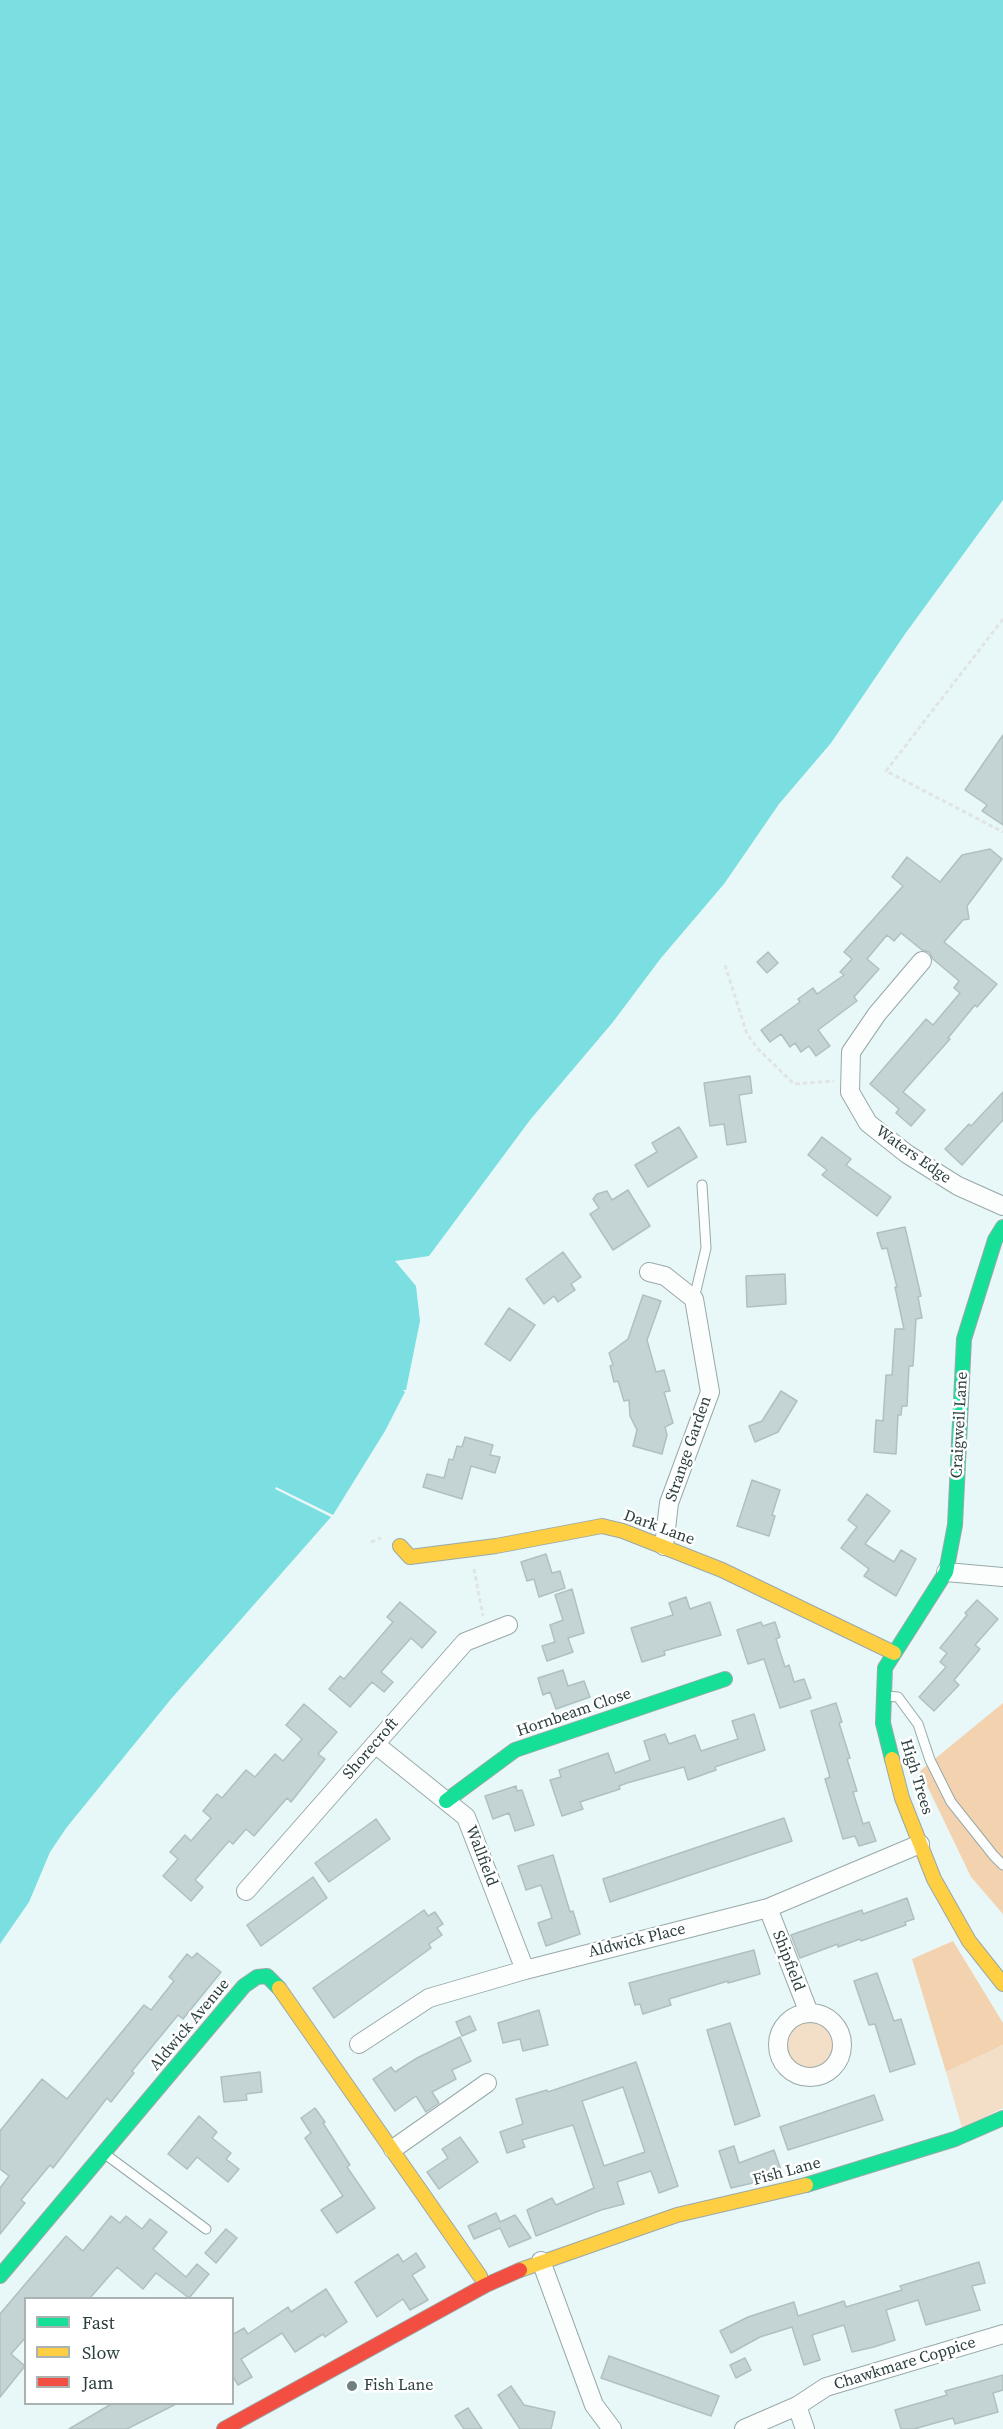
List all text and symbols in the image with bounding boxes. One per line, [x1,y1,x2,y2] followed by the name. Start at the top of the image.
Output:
[871,1122,955,1188] street label: Waters Edge
[948,1371,972,1479] street label: Craigweil Lane
[662,1394,716,1504] street label: Strange Garden
[621,1506,697,1550] street label: Dark Lane
[514,1684,634,1742] street label: Hornbeam Close
[339,1715,403,1783] street label: Shorecroft
[895,1737,937,1817] street label: High Trees
[461,1823,501,1889] street label: Wallfield
[586,1920,688,1962] street label: Aldwick Place
[768,1928,808,1994] street label: Shipfield
[146,1975,234,2075] street label: Aldwick Avenue
[751,2154,823,2190] street label: Fish Lane
[24,2297,234,2405] legend
[82,2310,115,2335] text: Fast
[832,2333,978,2395] street label: Chawkmare Coppice
[82,2340,120,2365] text: Slow
[82,2370,114,2395] text: Jam
[364,2376,433,2396] place label: Fish Lane
[345,2379,359,2393] marker: Fish Lane

